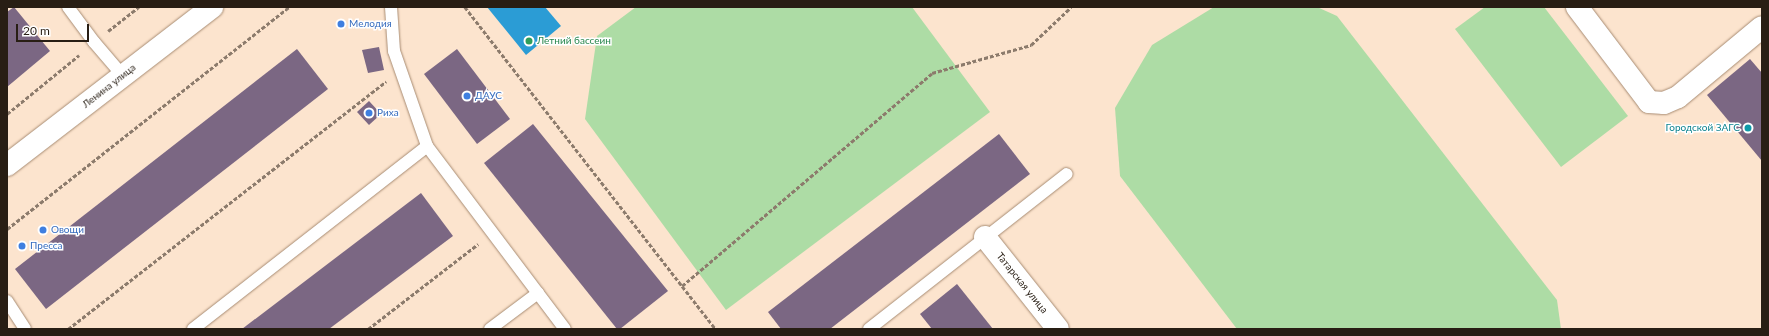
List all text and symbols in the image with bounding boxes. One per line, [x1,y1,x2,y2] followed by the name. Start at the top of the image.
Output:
[18,16,91,42] scale bar
[349,18,392,30] place label: Мелодия
[336,19,346,29] marker: Мелодия
[23,23,50,38] text: 20 m
[537,35,611,47] place label: Летний бассеин
[524,36,534,46] marker: Летний бассеин
[80,61,138,111] street label: Ленина улица
[475,90,502,102] place label: ДАУС
[462,91,472,101] marker: ДАУС
[377,107,399,119] place label: Риха
[364,108,374,118] marker: Риха
[1666,122,1740,134] place label: Городской ЗАГС
[1743,123,1753,133] marker: Городской ЗАГС
[51,224,84,236] place label: Овощи
[38,225,48,235] marker: Овощи
[30,240,63,252] place label: Пресса
[17,241,27,251] marker: Пресса
[994,250,1050,316] street label: Татарская улица

